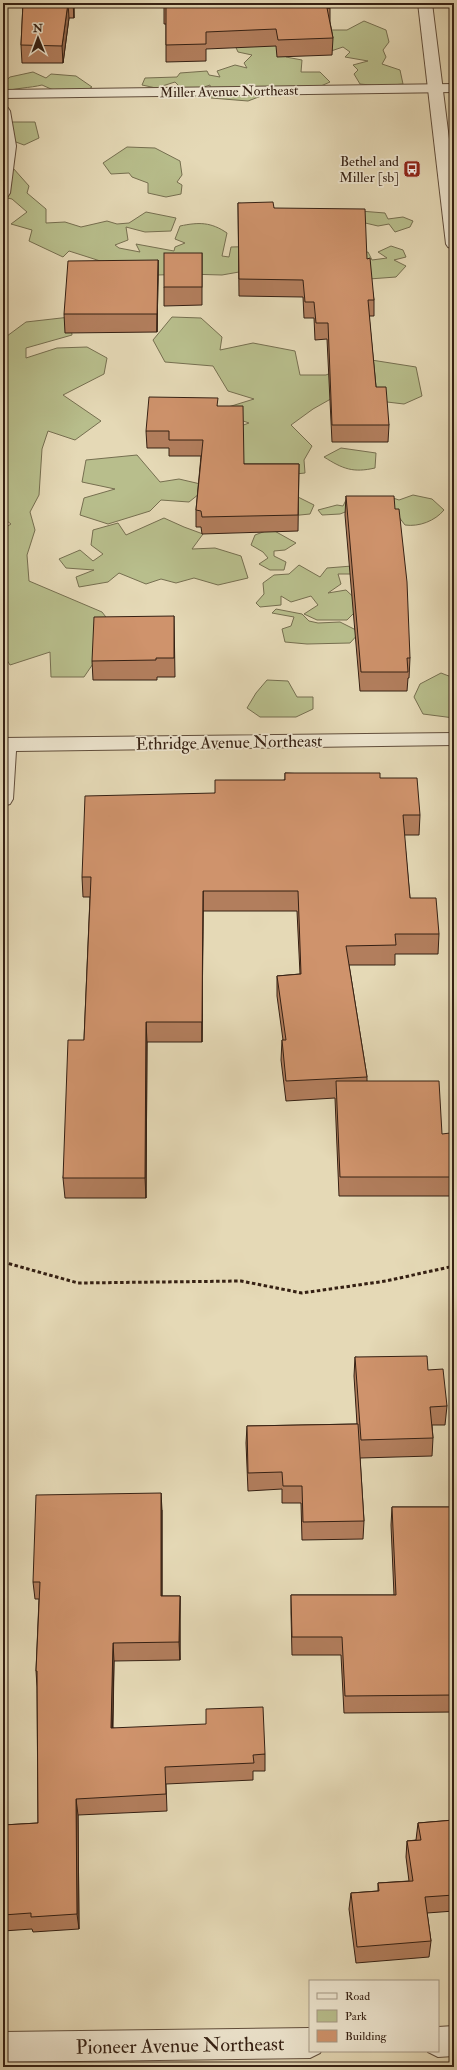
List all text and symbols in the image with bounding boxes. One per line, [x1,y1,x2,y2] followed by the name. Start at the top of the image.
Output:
[18,18,58,58] north arrow
[32,22,44,35] text: N
[159,82,299,101] street label: Miller Avenue Northeast
[339,153,399,186] place label: Bethel and Miller [sb]
[402,159,422,179] bus stop icon: Bethel and Miller [sb]
[135,730,323,755] street label: Ethridge Avenue Northeast
[309,1980,439,2052] legend
[345,1989,370,2004] text: Road
[345,2009,367,2024] text: Park
[345,2029,388,2044] text: Building
[75,2031,285,2060] street label: Pioneer Avenue Northeast

